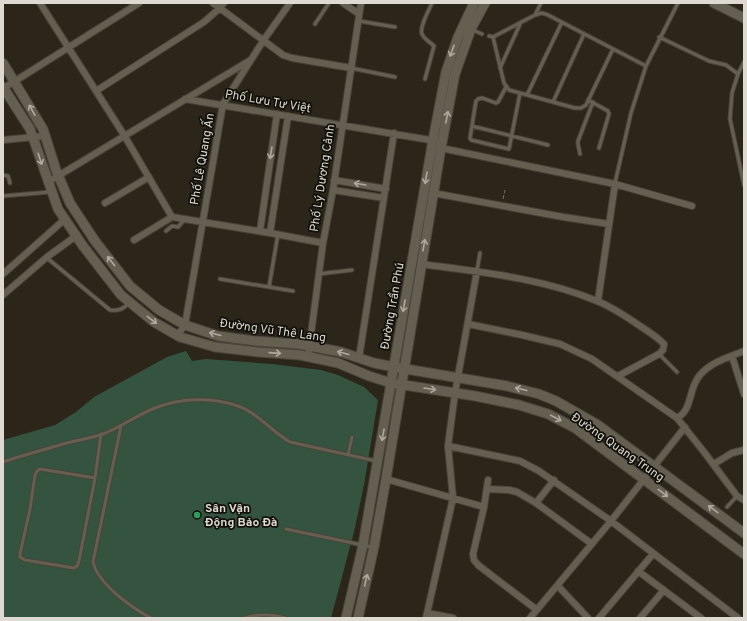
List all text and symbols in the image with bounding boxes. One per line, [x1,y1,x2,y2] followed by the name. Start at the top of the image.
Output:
[448,45,456,57] one-way arrow
[224,87,312,117] street label: Phố Lưu Tư Việt
[27,104,35,116] one-way arrow
[443,111,451,124] one-way arrow
[186,112,219,206] street label: Phố Lê Quang Ấn
[307,123,339,233] street label: Phố Lý Dương Cảnh
[267,146,275,159] one-way arrow
[36,152,44,164] one-way arrow
[422,171,430,184] one-way arrow
[354,180,367,188] one-way arrow
[421,239,429,252] one-way arrow
[107,256,115,267] one-way arrow
[377,262,408,351] street label: Đường Trần Phú
[400,300,408,313] one-way arrow
[146,316,157,324] one-way arrow
[219,316,327,346] street label: Đường Vũ Thê Lang
[208,330,221,338] one-way arrow
[337,349,350,356] one-way arrow
[268,350,281,357] one-way arrow
[423,385,436,393] one-way arrow
[515,385,528,393] one-way arrow
[568,410,667,486] street label: Đường Quang Trung
[550,415,562,423] one-way arrow
[378,428,386,441] one-way arrow
[657,488,668,497] one-way arrow
[205,501,277,531] place label: Sân Vận Động Bảo Đà
[707,505,718,514] one-way arrow
[192,510,202,520] marker: Sân Vận Động Bảo Đà
[363,574,371,587] one-way arrow

